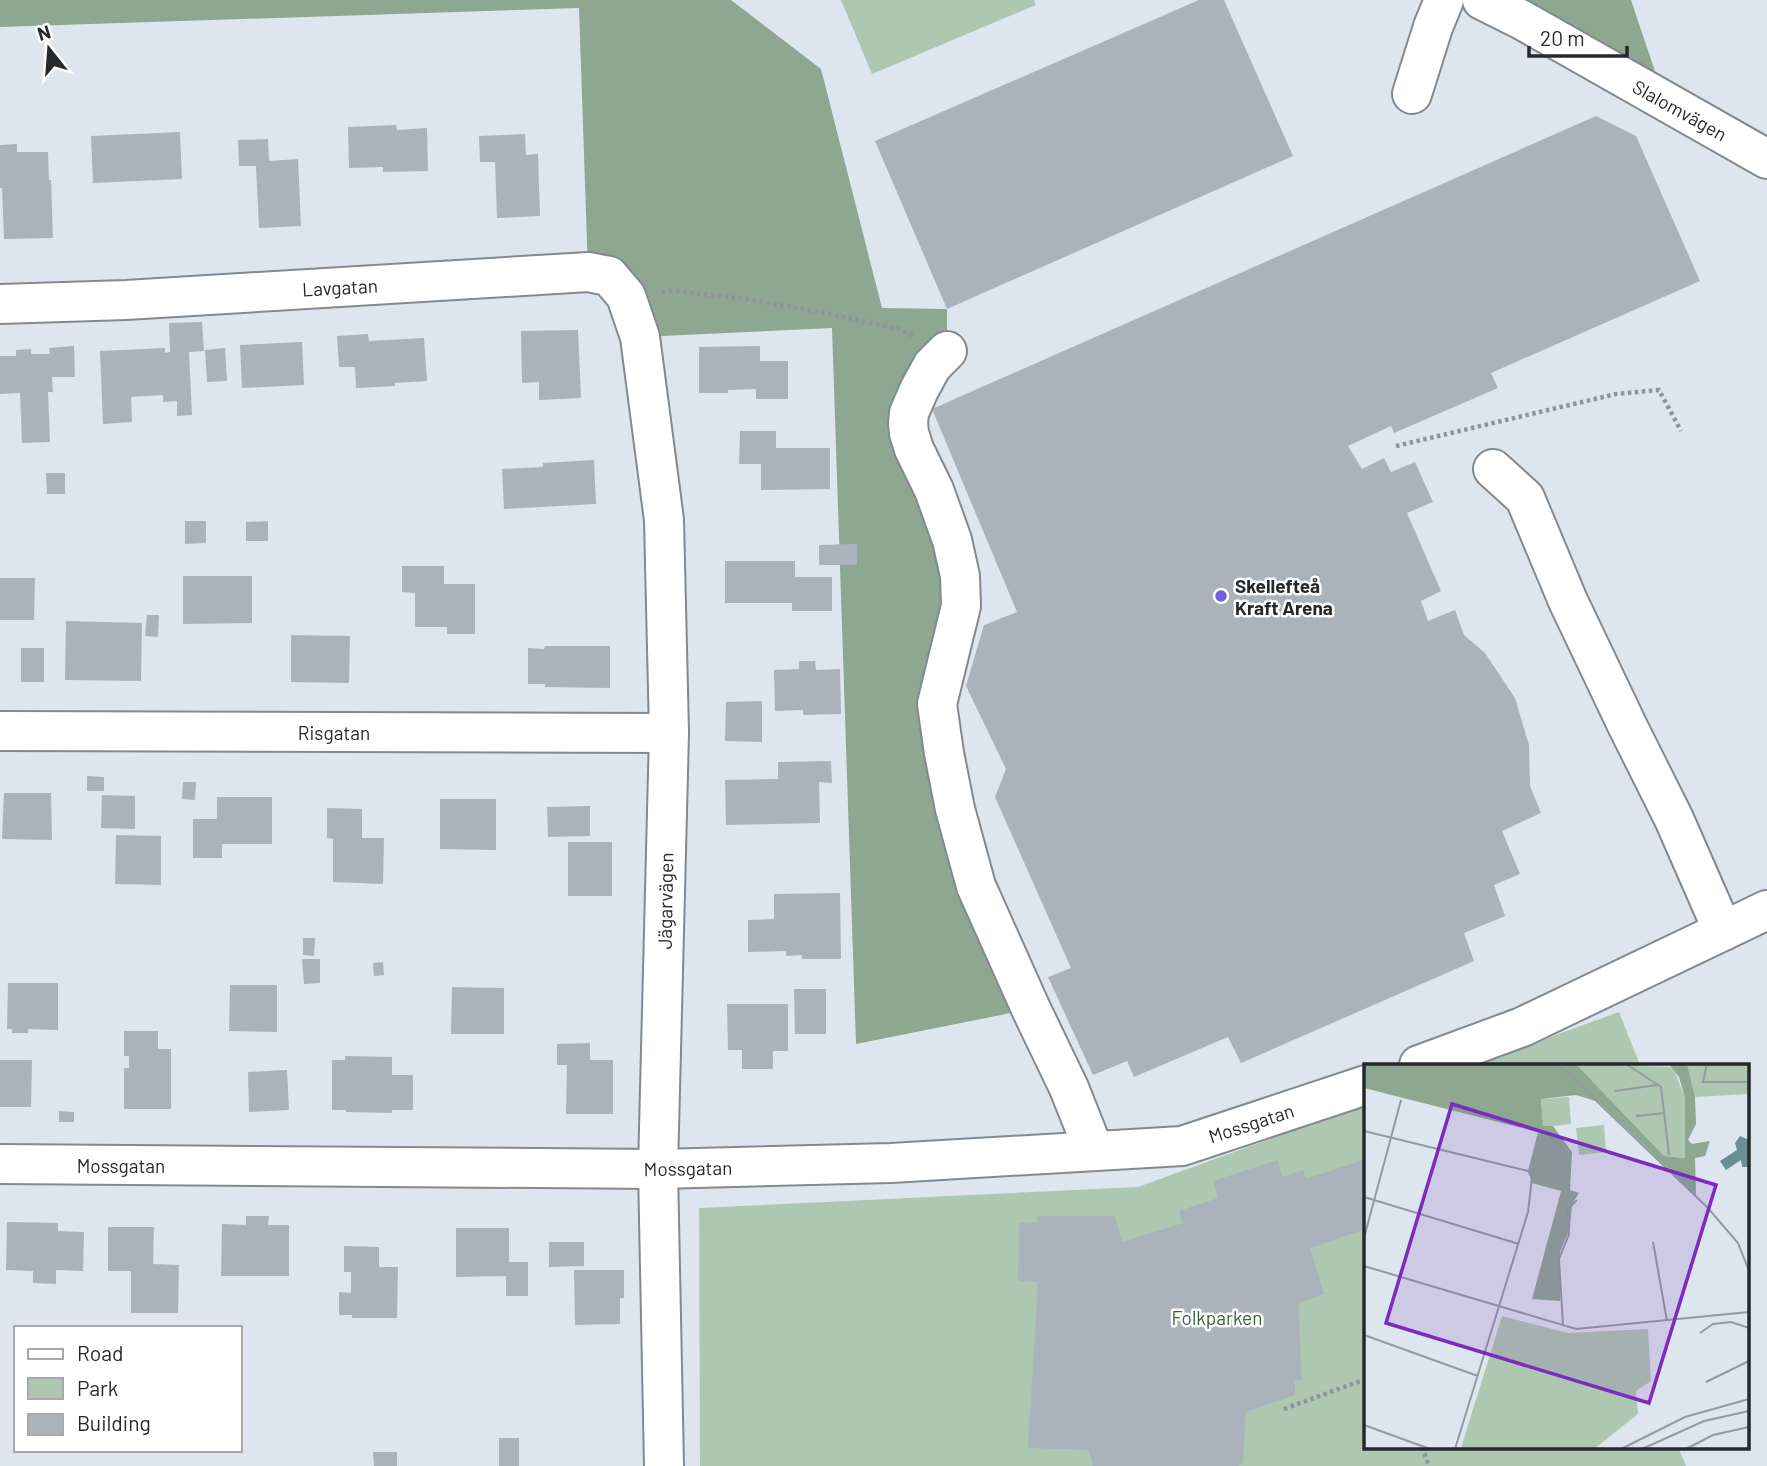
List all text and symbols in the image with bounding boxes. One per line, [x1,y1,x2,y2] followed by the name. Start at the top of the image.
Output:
[14,14,84,84] north arrow
[1529,14,1627,58] scale bar
[34,19,53,45] text: N
[1540,25,1585,50] text: 20 m
[1629,75,1731,145] street label: Slalomvägen
[302,274,378,300] street label: Lavgatan
[1235,574,1333,619] place label: Skellefteå Kraft Arena
[1213,588,1229,604] marker: Skellefteå Kraft Arena
[298,721,370,744] street label: Risgatan
[653,852,677,950] street label: Jägarvägen
[1364,1064,1750,1448] inset map
[1205,1098,1297,1148] street label: Mossgatan
[77,1154,165,1177] street label: Mossgatan
[644,1156,732,1180] street label: Mossgatan
[1172,1306,1262,1329] park label: Folkparken
[14,1326,242,1452] legend
[77,1340,123,1365] text: Road
[77,1375,118,1400] text: Park
[77,1410,151,1435] text: Building

